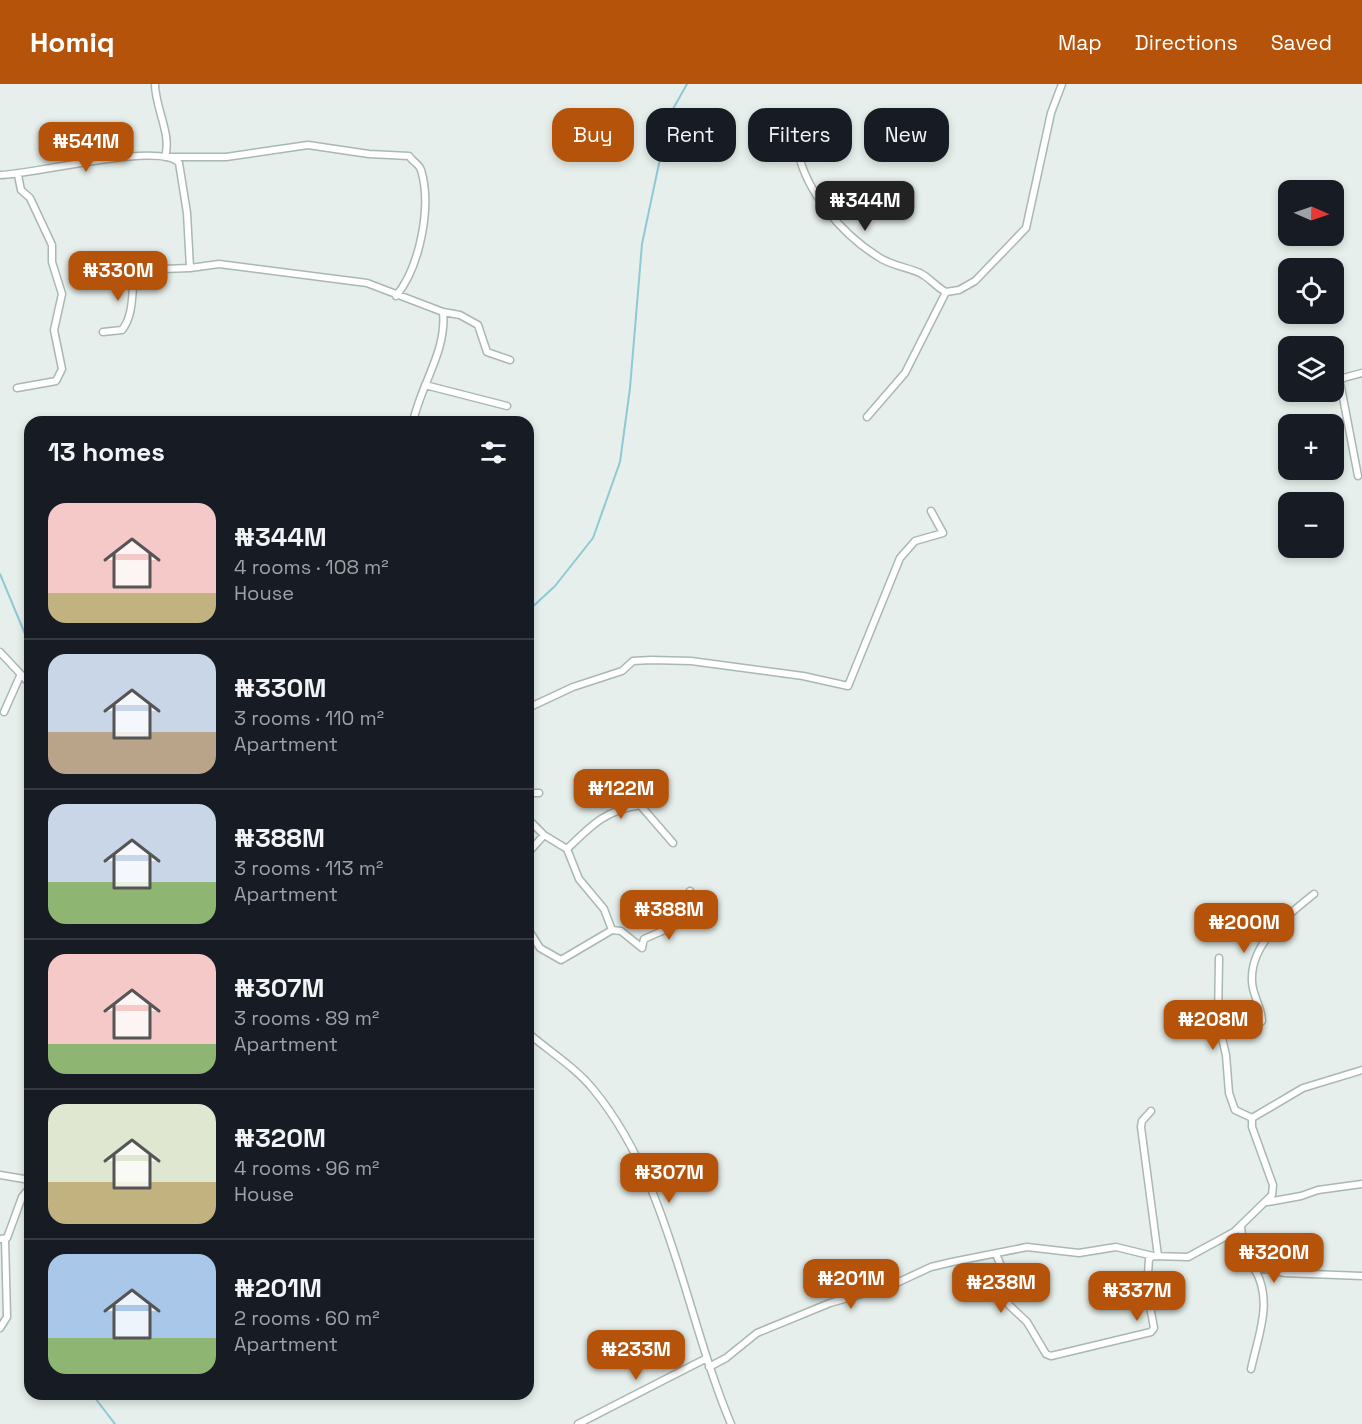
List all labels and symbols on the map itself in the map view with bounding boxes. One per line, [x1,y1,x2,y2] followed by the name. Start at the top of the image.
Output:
[44,122,128,173] pin: ₦541M
[1278,180,1344,246] north arrow
[823,181,907,232] pin: ₦344M
[76,251,160,302] pin: ₦330M
[579,769,663,820] pin: ₦122M
[627,890,711,941] pin: ₦388M
[1202,903,1286,954] pin: ₦200M
[1171,1000,1255,1051] pin: ₦208M
[627,1153,711,1204] pin: ₦307M
[1232,1233,1316,1284] pin: ₦320M
[809,1259,893,1310] pin: ₦201M
[959,1263,1043,1314] pin: ₦238M
[1095,1271,1179,1322] pin: ₦337M
[594,1330,678,1381] pin: ₦233M

